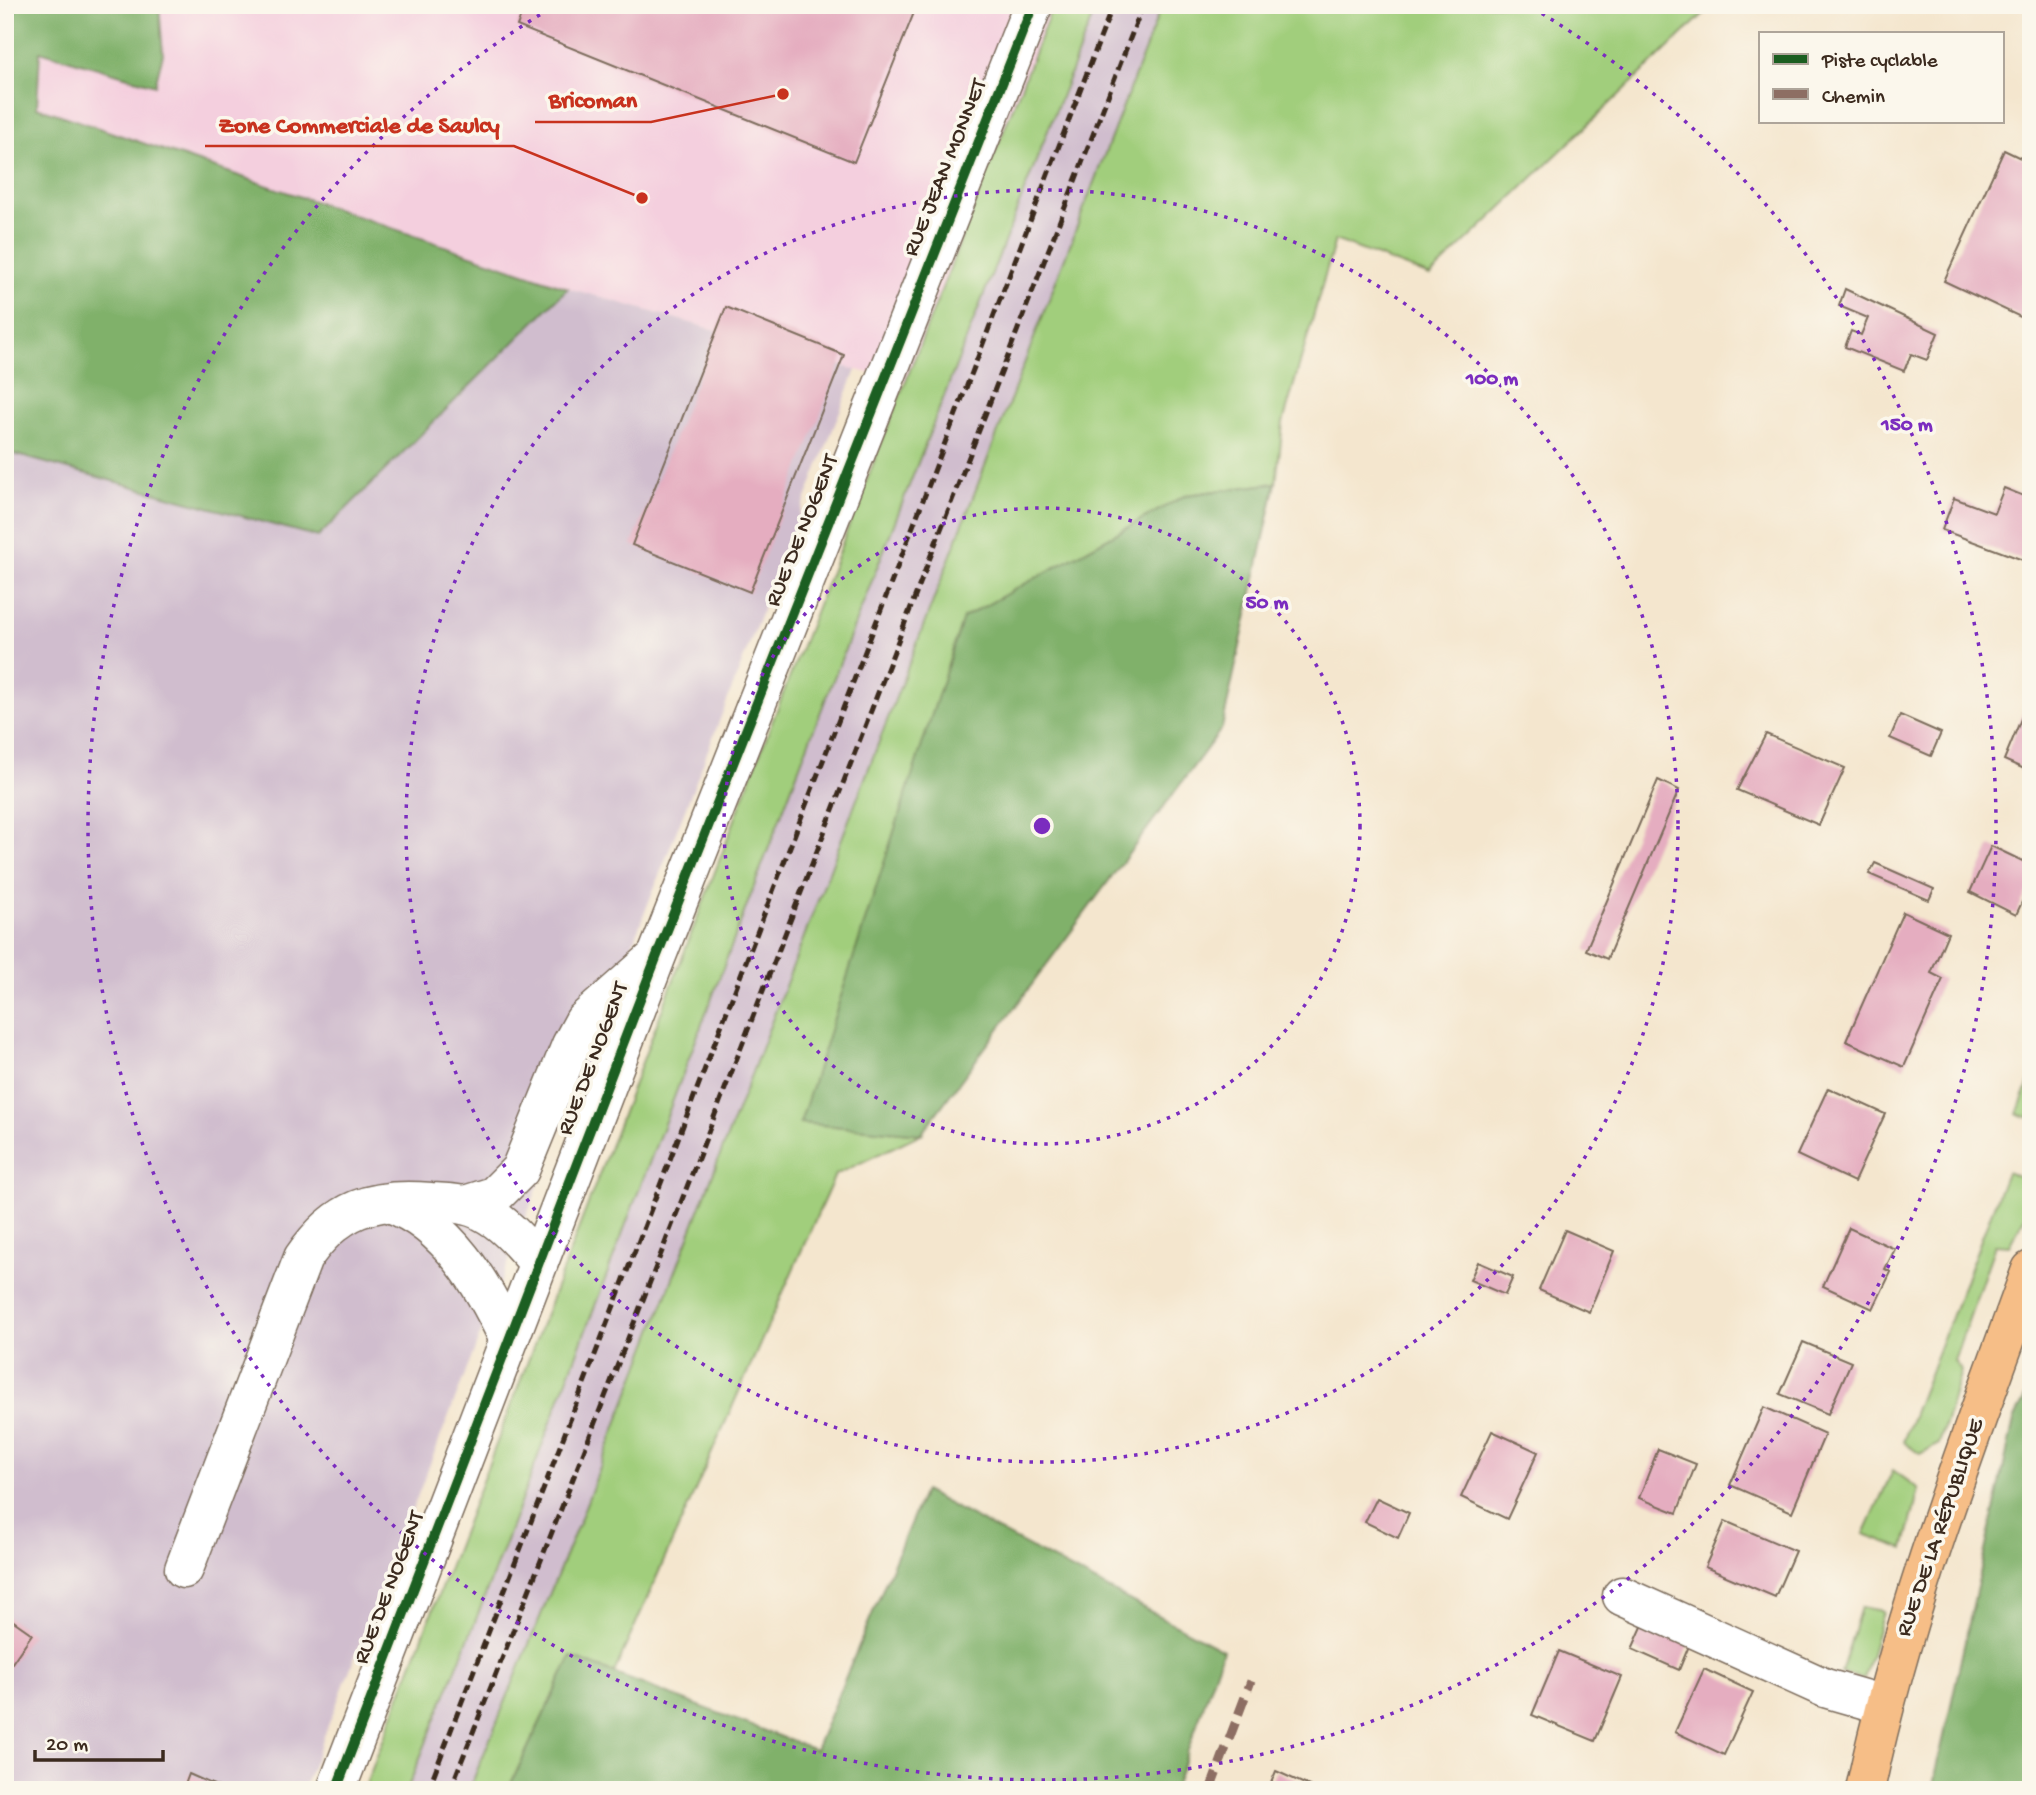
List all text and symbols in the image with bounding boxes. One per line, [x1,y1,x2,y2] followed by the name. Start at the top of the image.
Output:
[1759,32,2004,122] legend
[1821,50,1939,75] text: Piste cyclable
[898,74,994,261] street label: RUE JEAN MONNET
[535,77,651,122] callout: Bricoman
[1822,86,1885,111] text: Chemin
[548,88,638,117] text: Bricoman
[205,101,514,146] callout: Zone Commerciale de Saulcy
[218,113,500,142] text: Zone Commerciale de Saulcy
[1465,368,1518,393] text: 100 m
[1880,414,1933,439] text: 150 m
[760,450,846,611] street label: RUE DE NOGENT
[1246,592,1289,617] text: 50 m
[1030,814,1054,838] centre of rings
[552,978,636,1139] street label: RUE DE NOGENT
[1891,1414,1991,1640] street label: RUE DE LA RÉPUBLIQUE
[348,1507,432,1668] street label: RUE DE NOGENT
[35,1718,163,1762] scale bar
[46,1734,88,1759] text: 20 m

